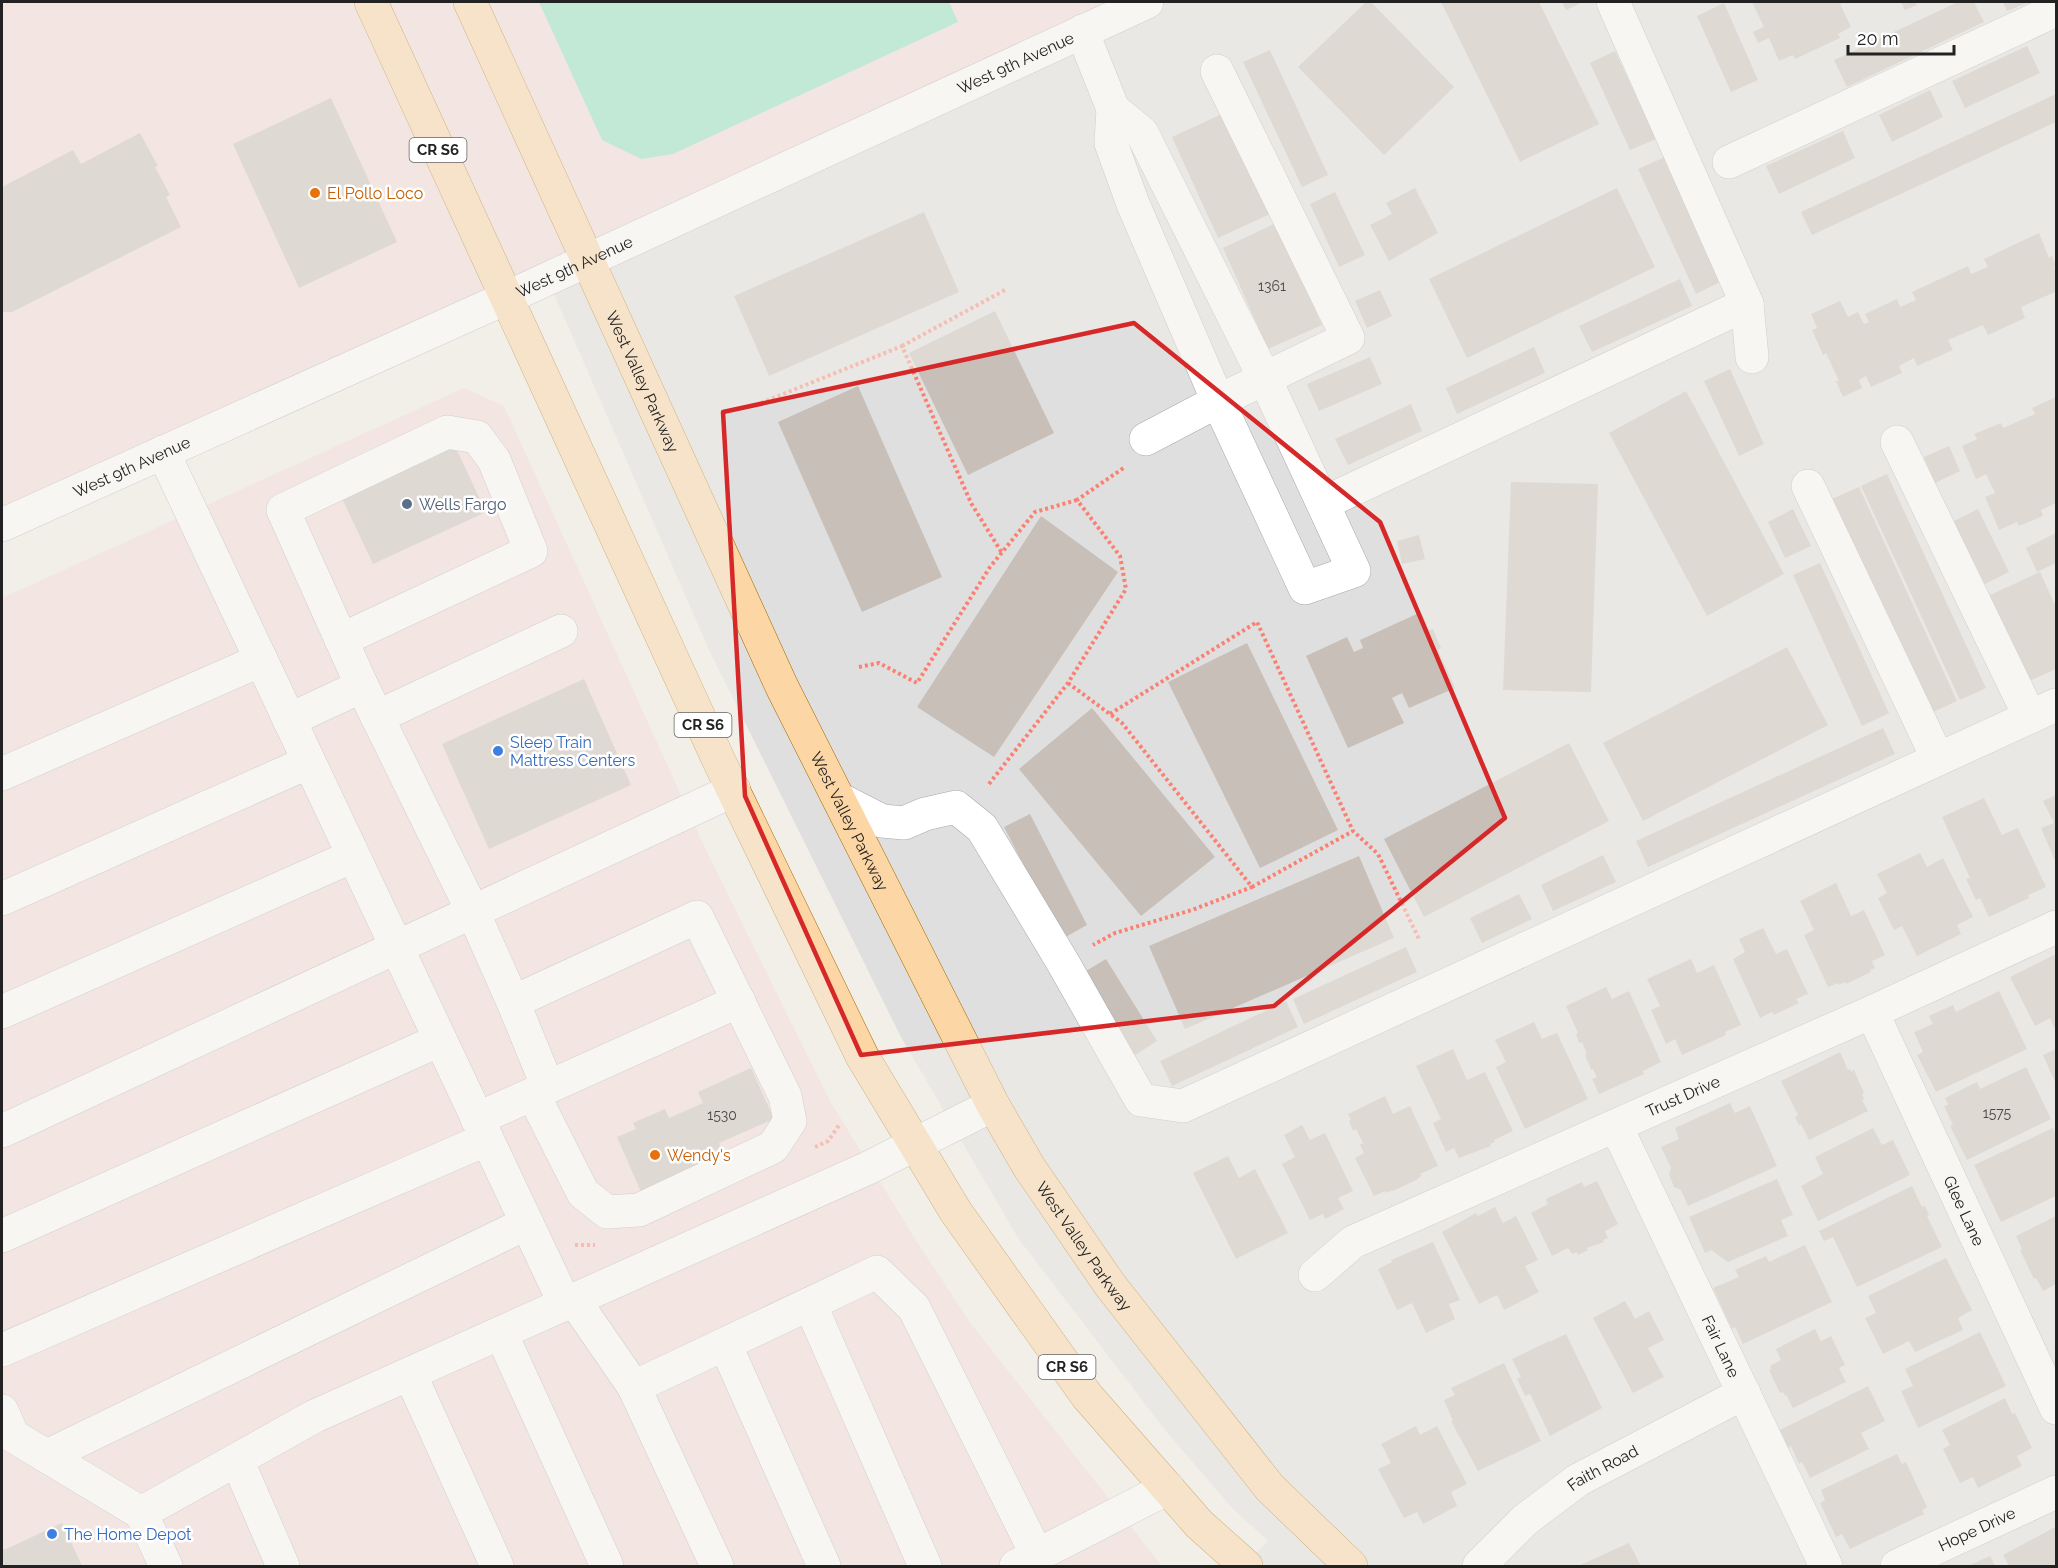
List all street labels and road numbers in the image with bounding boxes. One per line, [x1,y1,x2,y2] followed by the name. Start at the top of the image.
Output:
[954,28,1077,98] street label: West 9th Avenue
[410,138,466,162] road number: CR S6
[513,231,636,302] street label: West 9th Avenue
[602,308,683,456] street label: West Valley Parkway
[70,432,193,501] street label: West 9th Avenue
[674,713,732,737] road number: CR S6
[807,748,893,894] street label: West Valley Parkway
[1643,1071,1723,1121] street label: Trust Drive
[1940,1172,1989,1249] street label: Glee Lane
[1032,1178,1136,1315] street label: West Valley Parkway
[1698,1312,1744,1380] street label: Fair Lane
[1038,1355,1096,1379] road number: CR S6
[1563,1441,1641,1494] street label: Faith Road
[1935,1503,2018,1555] street label: Hope Drive

